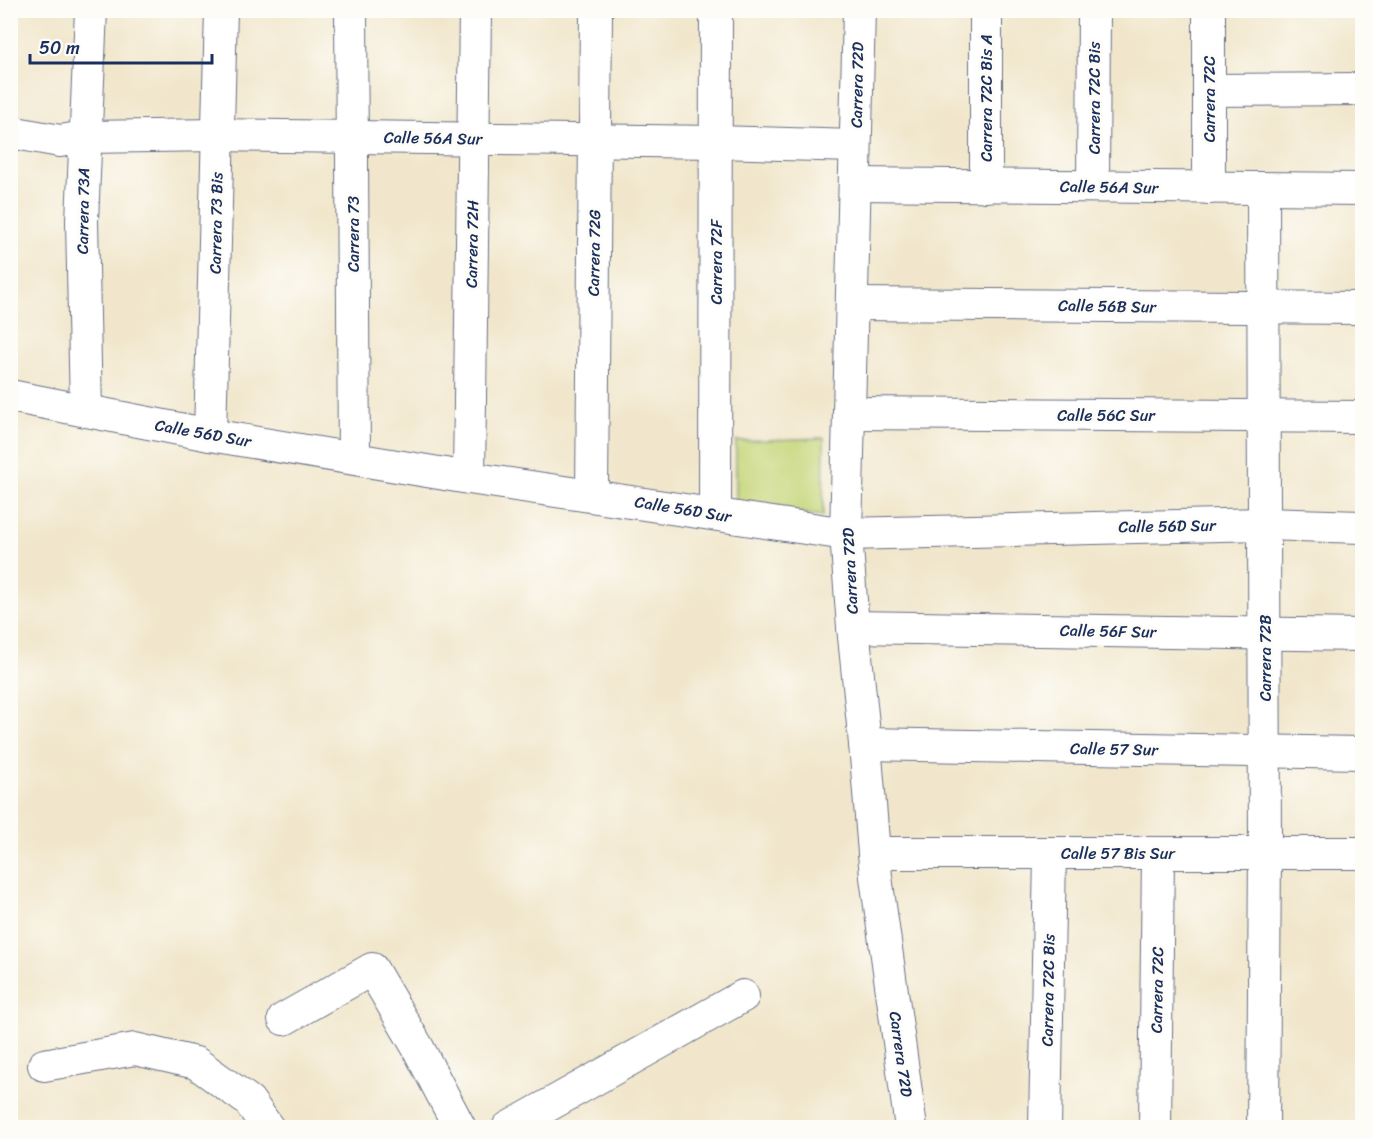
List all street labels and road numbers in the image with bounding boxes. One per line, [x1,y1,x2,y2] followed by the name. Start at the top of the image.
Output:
[972,34,1001,162] street label: Carrera 72C Bis A
[842,41,872,128] street label: Carrera 72D
[1080,41,1109,154] street label: Carrera 72C Bis
[1195,56,1224,142] street label: Carrera 72C
[384,123,484,153] street label: Calle 56A Sur
[68,167,98,255] street label: Carrera 73A
[201,171,231,274] street label: Carrera 73 Bis
[1060,172,1160,202] street label: Calle 56A Sur
[339,196,368,272] street label: Carrera 73
[457,199,487,288] street label: Carrera 72H
[579,209,609,296] street label: Carrera 72G
[702,218,731,305] street label: Carrera 72F
[1058,291,1158,321] street label: Calle 56B Sur
[1057,401,1156,430] street label: Calle 56C Sur
[153,410,255,456] street label: Calle 56D Sur
[633,487,735,531] street label: Calle 56D Sur
[1118,511,1217,541] street label: Calle 56D Sur
[833,527,867,615] street label: Carrera 72D
[1251,615,1280,701] street label: Carrera 72B
[1060,616,1158,646] street label: Calle 56F Sur
[1070,734,1160,764] street label: Calle 57 Sur
[1061,839,1176,868] street label: Calle 57 Bis Sur
[1033,933,1063,1047] street label: Carrera 72C Bis
[1142,947,1172,1033] street label: Carrera 72C
[881,1009,921,1099] street label: Carrera 72D

